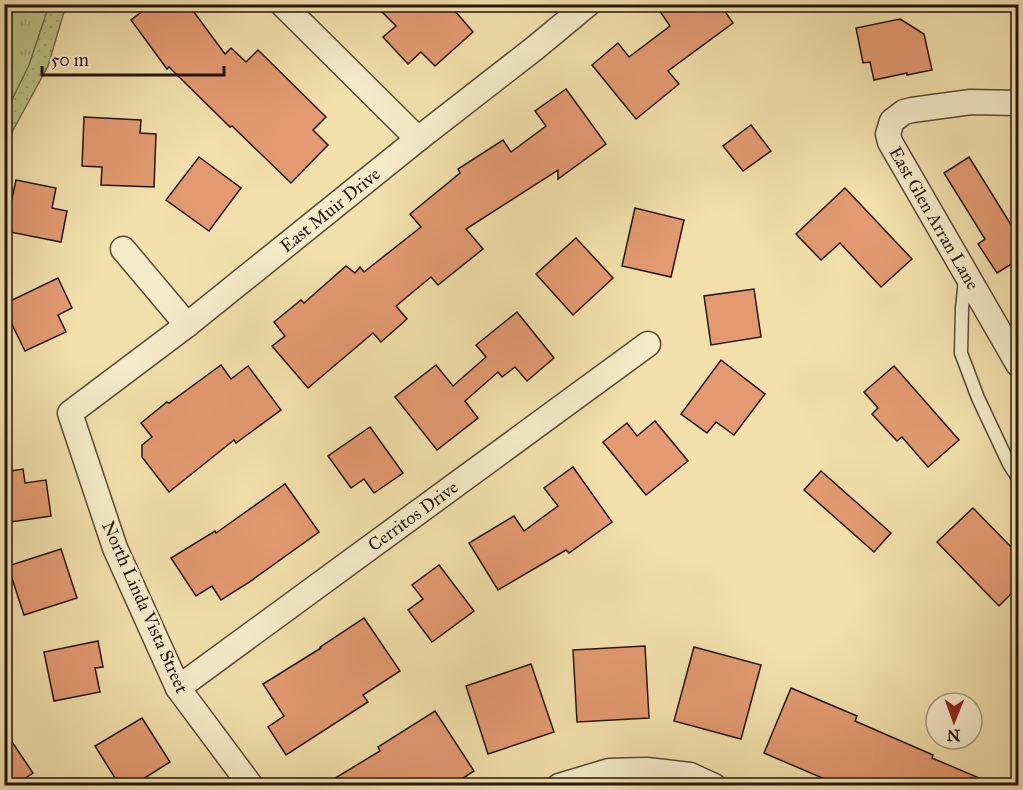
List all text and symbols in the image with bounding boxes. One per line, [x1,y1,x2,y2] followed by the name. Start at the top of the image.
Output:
[42,39,224,77] scale bar
[51,49,89,71] text: 50 m
[884,143,984,293] street label: East Glen Arran Lane
[275,163,385,257] street label: East Muir Drive
[364,476,462,556] street label: Cerritos Drive
[97,517,193,697] street label: North Linda Vista Street
[924,691,984,751] north arrow
[946,726,961,745] text: N

